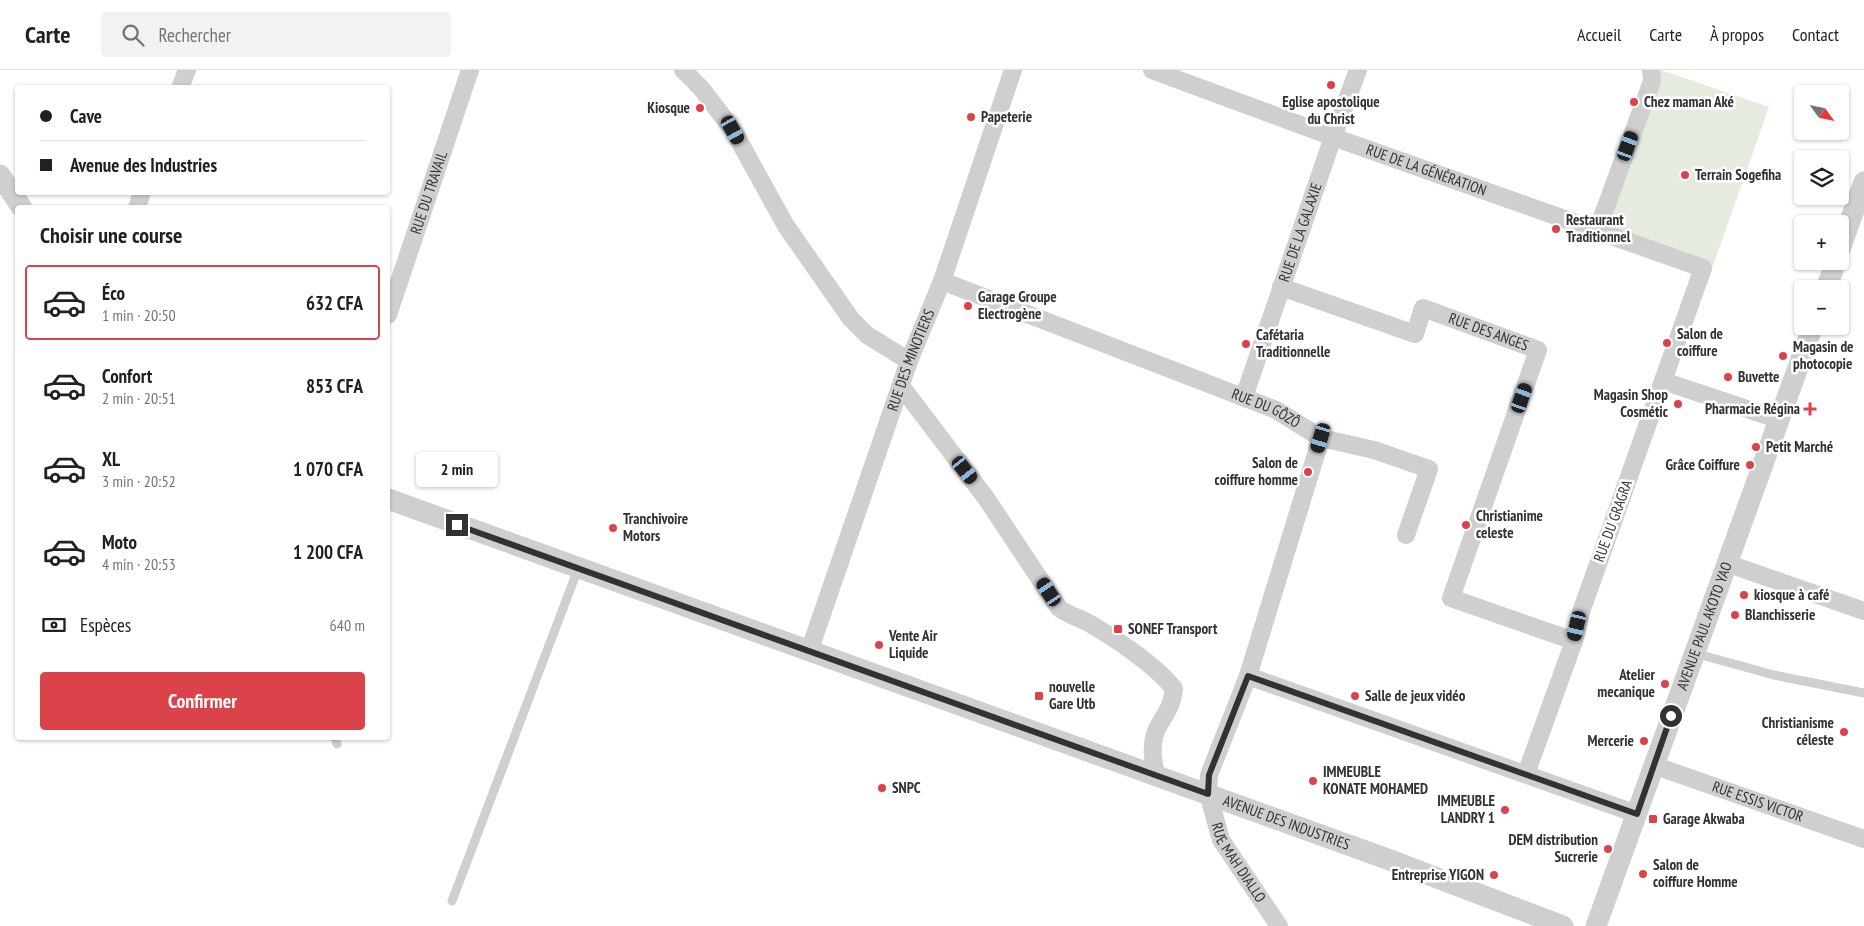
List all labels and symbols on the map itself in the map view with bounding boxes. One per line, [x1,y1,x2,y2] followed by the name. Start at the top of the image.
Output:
[1325,79,1337,91] marker: Eglise apostolique du Christ
[1794,85,1849,140] north arrow
[1282,92,1380,128] place label: Eglise apostolique du Christ
[1644,92,1734,111] place label: Chez maman Aké
[1628,96,1640,108] marker: Chez maman Aké
[647,98,690,117] place label: Kiosque
[694,102,706,114] marker: Kiosque
[981,107,1032,126] place label: Papeterie
[965,111,977,123] marker: Papeterie
[719,113,746,147] car
[1615,129,1640,163] car
[1364,140,1489,200] street label: RUE DE LA GÉNÉRATION
[406,148,451,237] street label: RUE DU TRAVAIL
[1695,165,1781,184] place label: Terrain Sogefiha
[1679,169,1691,181] marker: Terrain Sogefiha
[1274,180,1326,284] street label: RUE DE LA GALAXIE
[1566,210,1631,246] place label: Restaurant Traditionnel
[1550,223,1562,235] marker: Restaurant Traditionnel
[978,287,1057,323] place label: Garage Groupe Electrogène
[962,300,974,312] marker: Garage Groupe Electrogène
[882,306,938,414] street label: RUE DES MINOTIERS
[1446,308,1531,355] street label: RUE DES ANGES
[1677,324,1723,360] place label: Salon de coiffure
[1256,325,1330,361] place label: Cafétaria Traditionnelle
[1661,337,1673,349] marker: Salon de coiffure
[1793,337,1854,373] place label: Magasin de photocopie
[1240,338,1252,350] marker: Cafétaria Traditionnelle
[1777,350,1789,362] marker: Magasin de photocopie
[1738,367,1779,386] place label: Buvette
[1722,371,1734,383] marker: Buvette
[1510,381,1533,415] car
[1229,384,1304,432] street label: RUE DU GÔZÔ
[1594,385,1669,421] place label: Magasin Shop Cosmétic
[1672,398,1684,410] marker: Magasin Shop Cosmétic
[1705,399,1800,418] place label: Pharmacie Régina
[1804,403,1816,415] marker: Pharmacie Régina
[1309,421,1332,455] car
[1766,437,1833,456] place label: Petit Marché
[1750,441,1762,453] marker: Petit Marché
[416,452,498,488] callout: 2 min
[1215,453,1298,489] place label: Salon de coiffure homme
[949,454,980,486] car
[1666,455,1740,474] place label: Grâce Coiffure
[1744,459,1756,471] marker: Grâce Coiffure
[1302,466,1314,478] marker: Salon de coiffure homme
[1589,476,1636,564] street label: RUE DU GRAGRA
[1476,506,1543,542] place label: Christianime celeste
[623,509,688,545] place label: Tranchivoire Motors
[446,514,468,536] route end
[1460,519,1472,531] marker: Christianime celeste
[607,522,619,534] marker: Tranchivoire Motors
[1672,559,1736,693] street label: AVENUE PAUL AKOTO YAO
[1034,575,1063,609] car
[1754,585,1829,604] place label: kiosque à café
[1738,589,1750,601] marker: kiosque à café
[1745,605,1815,624] place label: Blanchisserie
[1729,609,1741,621] marker: Blanchisserie
[1566,610,1587,642] car
[1128,619,1218,638] place label: SONEF Transport
[1112,623,1124,635] marker: SONEF Transport
[888,626,938,662] place label: Vente Air Liquide
[873,639,885,651] marker: Vente Air Liquide
[1597,665,1656,701] place label: Atelier mecanique
[1049,677,1096,713] place label: nouvelle Gare Utb
[1659,678,1671,690] marker: Atelier mecanique
[1365,686,1466,705] place label: Salle de jeux vidéo
[1033,690,1045,702] marker: nouvelle Gare Utb
[1349,690,1361,702] marker: Salle de jeux vidéo
[1660,705,1682,727] route start
[1762,713,1834,749] place label: Christianisme céleste
[1838,726,1850,738] marker: Christianisme céleste
[1588,731,1634,750] place label: Mercerie
[1638,735,1650,747] marker: Mercerie
[1323,762,1428,798] place label: IMMEUBLE KONATE MOHAMED
[1307,775,1319,787] marker: IMMEUBLE KONATE MOHAMED
[1710,777,1806,826] street label: RUE ESSIS VICTOR
[892,778,921,797] place label: SNPC
[876,782,888,794] marker: SNPC
[1221,791,1353,854] street label: AVENUE DES INDUSTRIES
[1437,791,1495,827] place label: IMMEUBLE LANDRY 1
[1499,804,1511,816] marker: IMMEUBLE LANDRY 1
[1663,809,1745,828] place label: Garage Akwaba
[1647,813,1659,825] marker: Garage Akwaba
[1208,820,1270,906] street label: RUE MAH DIALLO
[1509,830,1598,866] place label: DEM distribution Sucrerie
[1602,843,1614,855] marker: DEM distribution Sucrerie
[1653,855,1738,891] place label: Salon de coiffure Homme
[1392,865,1484,884] place label: Entreprise YIGON
[1637,868,1649,880] marker: Salon de coiffure Homme
[1488,869,1500,881] marker: Entreprise YIGON

